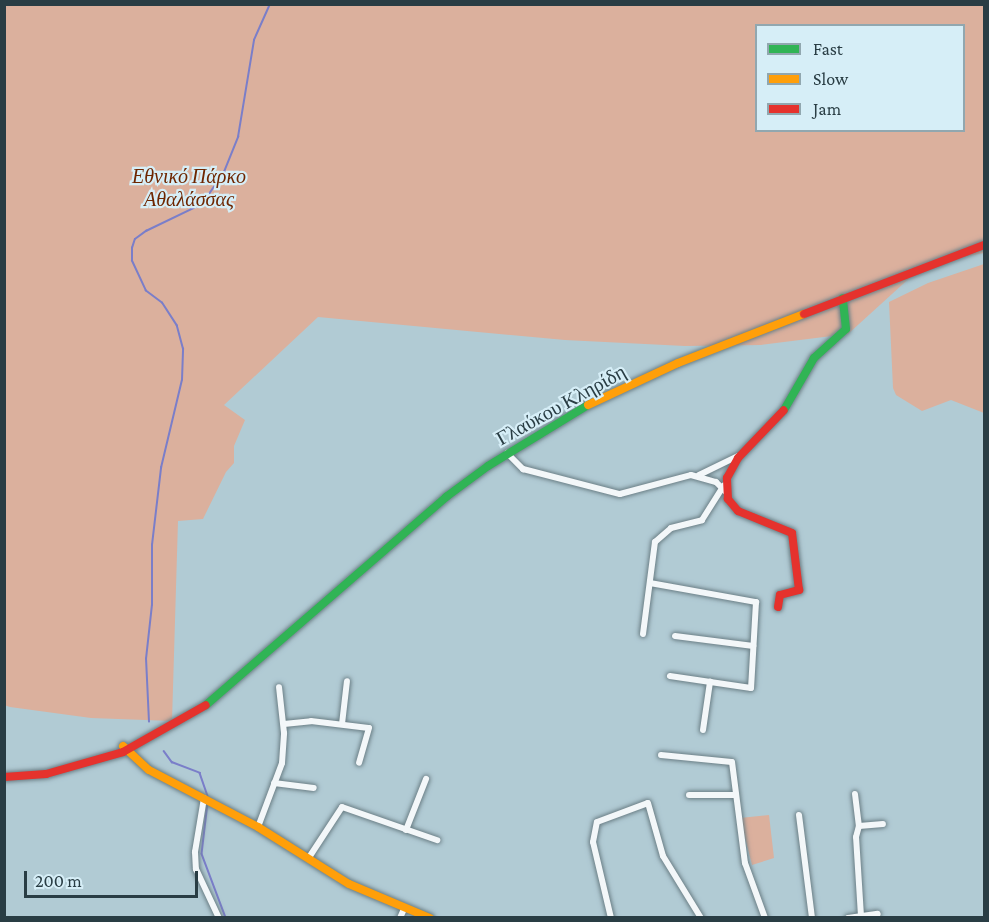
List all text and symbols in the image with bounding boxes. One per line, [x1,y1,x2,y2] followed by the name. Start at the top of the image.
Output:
[755,24,965,132] legend
[813,39,843,59] text: Fast
[813,69,848,89] text: Slow
[813,99,841,119] text: Jam
[132,164,246,211] park label: Εθνικό Πάρκο Αθαλάσσας
[492,359,630,451] street label: Γλαύκου Κληρίδη
[27,859,201,897] scale bar
[35,871,82,891] text: 200 m

